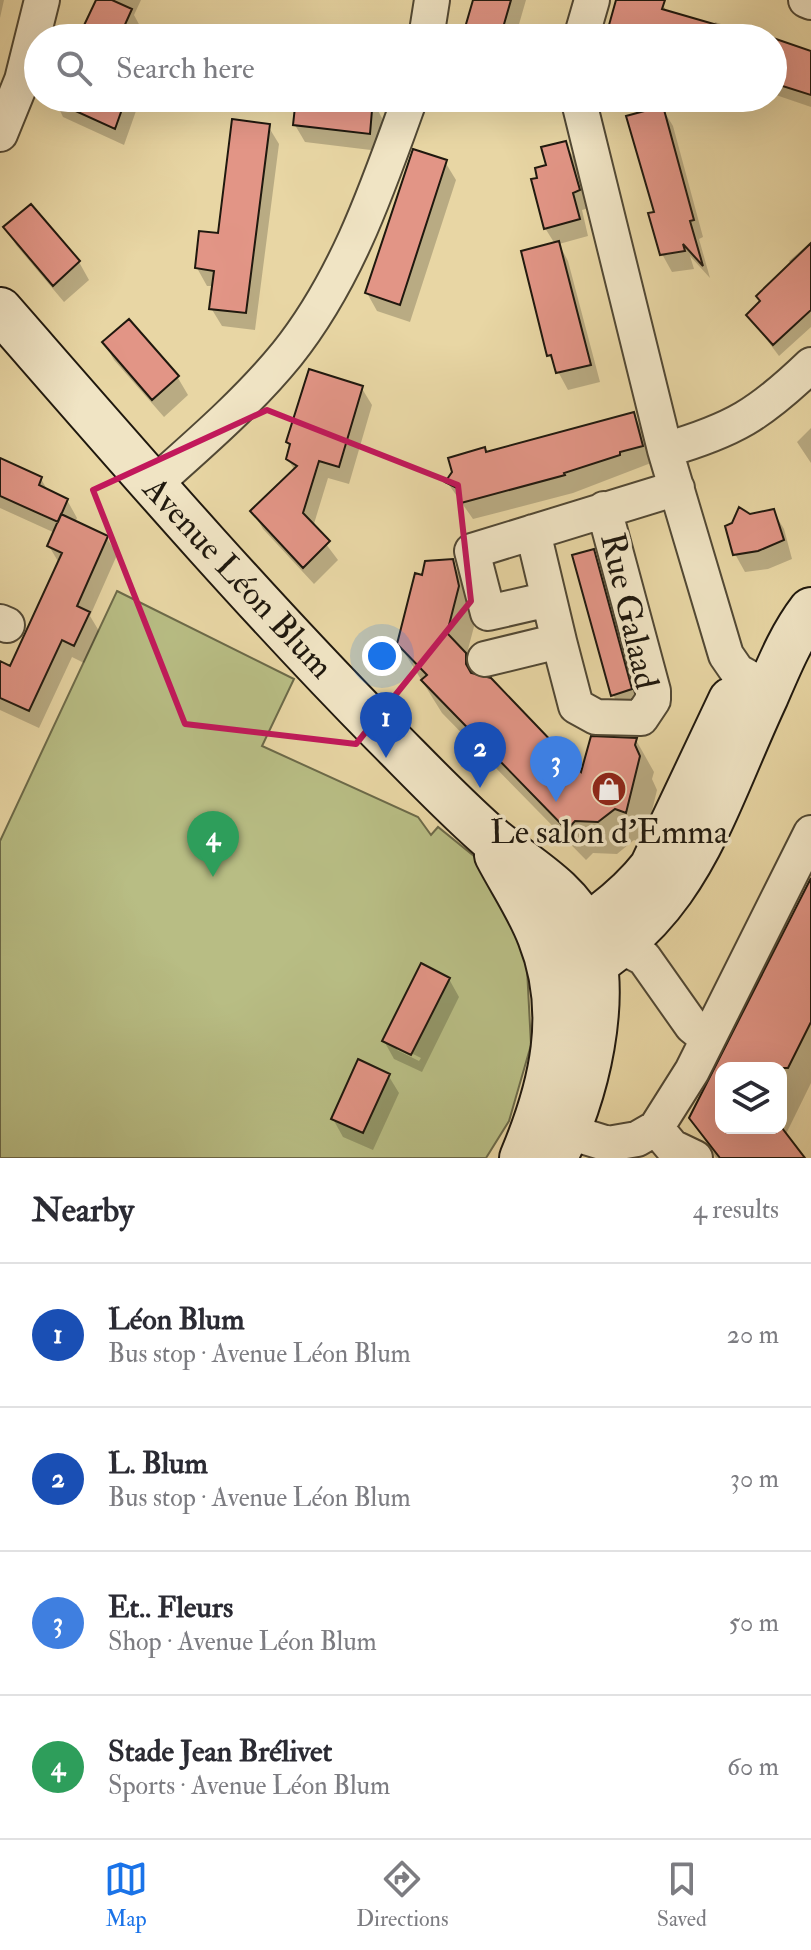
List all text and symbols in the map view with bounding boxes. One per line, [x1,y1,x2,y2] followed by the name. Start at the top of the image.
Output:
[24,24,787,112] search box
[52,46,96,90] icon: search
[116,50,255,87] text: Search here
[133,467,342,688] street label: Avenue Léon Blum
[590,529,668,694] street label: Rue Galaad
[362,636,402,676] your location
[360,692,412,758] pin: 1
[454,722,506,788] pin: 2
[530,736,582,802] pin: 3
[590,770,628,808] shop icon: Le salon d’Emma
[187,811,239,877] pin: 4
[490,811,729,854] place label: Le salon d’Emma
[715,1062,787,1134] map controls
[715,1062,787,1134] button: layers
[32,1189,134,1232] text: Nearby
[693,1194,779,1226] text: 4 results
[108,1301,244,1338] text: Léon Blum
[53,1319,63,1351] text: 1
[727,1319,779,1351] text: 20 m
[108,1338,411,1370] text: Bus stop · Avenue Léon Blum
[108,1445,208,1482] text: L. Blum
[51,1463,65,1495] text: 2
[730,1463,779,1495] text: 30 m
[108,1482,411,1514] text: Bus stop · Avenue Léon Blum
[108,1589,233,1626] text: Et.. Fleurs
[53,1607,63,1639] text: 3
[729,1607,779,1639] text: 50 m
[108,1626,377,1658] text: Shop · Avenue Léon Blum
[108,1733,332,1770] text: Stade Jean Brélivet
[51,1751,65,1783] text: 4
[727,1751,779,1783] text: 60 m
[108,1770,390,1802] text: Sports · Avenue Léon Blum
[104,1857,148,1933] tab: Map
[356,1857,449,1933] tab: Directions
[657,1857,707,1933] tab: Saved

